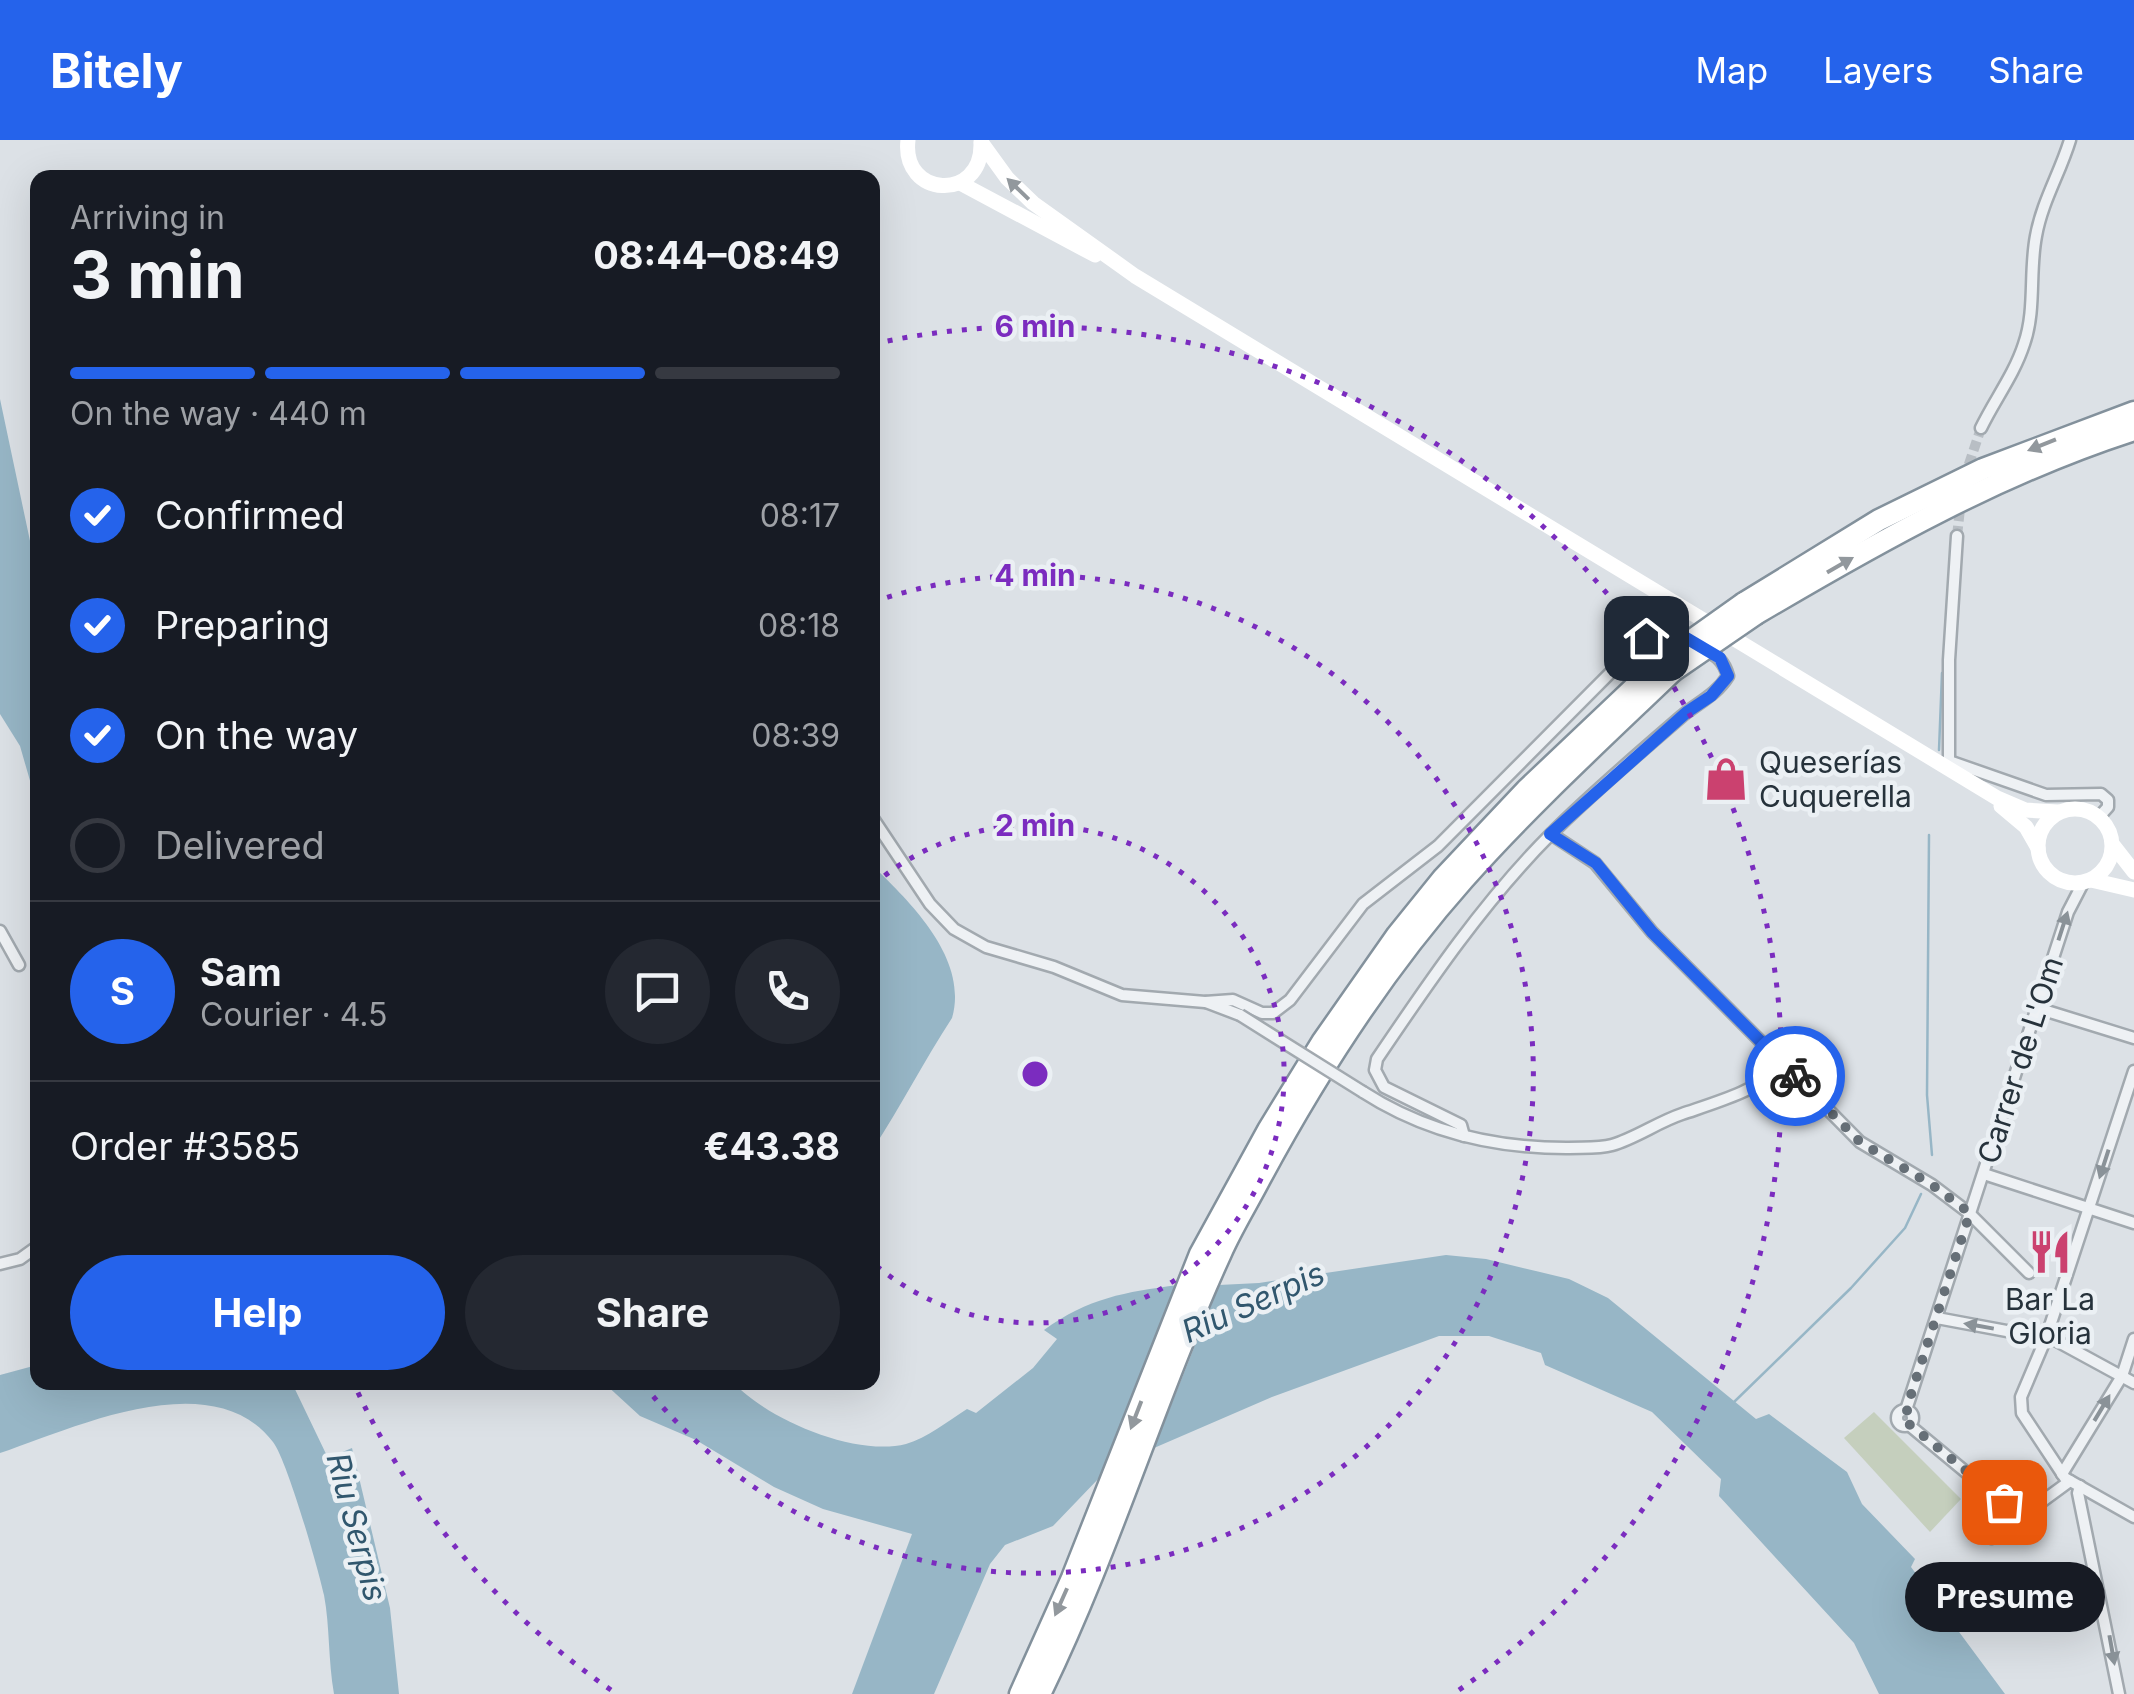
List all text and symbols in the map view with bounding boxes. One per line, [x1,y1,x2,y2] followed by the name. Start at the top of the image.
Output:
[50,41,183,100] text: Bitely
[1696,49,1768,91] text: Map
[1823,49,1933,91] text: Layers
[1988,49,2084,91] text: Share
[1007,178,1031,201] one-way arrow
[70,198,225,237] text: Arriving in
[593,232,840,278] text: 08:44–08:49
[70,235,245,314] text: 3 min
[995,308,1075,344] text: 6 min
[70,394,367,433] text: On the way · 440 m
[2027,438,2057,454] one-way arrow
[70,488,125,543] icon: check
[155,492,345,538] text: Confirmed
[760,496,840,535] text: 08:17
[1826,556,1854,574] one-way arrow
[994,557,1076,593] text: 4 min
[1604,596,1689,681] pin
[70,598,125,653] icon: check
[155,602,330,648] text: Preparing
[758,606,840,645] text: 08:18
[1619,611,1674,666] icon: home
[70,708,125,763] icon: check
[155,712,358,758] text: On the way
[751,716,840,755] text: 08:39
[1759,744,1912,814] place label: Queserías Cuquerella
[1702,755,1750,803] shop icon: Queserías Cuquerella
[995,807,1075,843] text: 2 min
[155,822,325,868] text: Delivered
[2057,910,2072,940] one-way arrow
[605,939,710,1044] button: chat
[735,939,840,1044] button: phone
[200,949,282,995] text: Sam
[1970,952,2070,1168] street label: Carrer de L'Om
[110,968,135,1014] text: S
[200,995,388,1034] text: Courier · 4.5
[1745,1026,1845,1126] courier
[1768,1049,1823,1104] icon: bike
[1017,1056,1053,1092] centre of rings
[70,1123,300,1169] text: Order #3585
[703,1123,840,1169] text: €43.38
[2095,1149,2110,1179] one-way arrow
[2026,1228,2074,1276] restaurant icon: Bar La Gloria
[1176,1253,1330,1351] water label: Riu Serpis
[70,1255,445,1370] button: Help
[465,1255,840,1370] button: Share
[2005,1281,2095,1351] place label: Bar La Gloria
[1962,1318,1994,1333] one-way arrow
[2093,1394,2110,1422] one-way arrow
[1128,1400,1143,1430] one-way arrow
[318,1449,396,1605] water label: Riu Serpis
[1962,1460,2047,1545] pin
[1977,1475,2032,1530] icon: bag
[1904,1562,2104,1632] callout: Presume
[1936,1577,2074,1616] text: Presume
[1053,1587,1069,1617] one-way arrow
[2105,1635,2120,1666] one-way arrow

